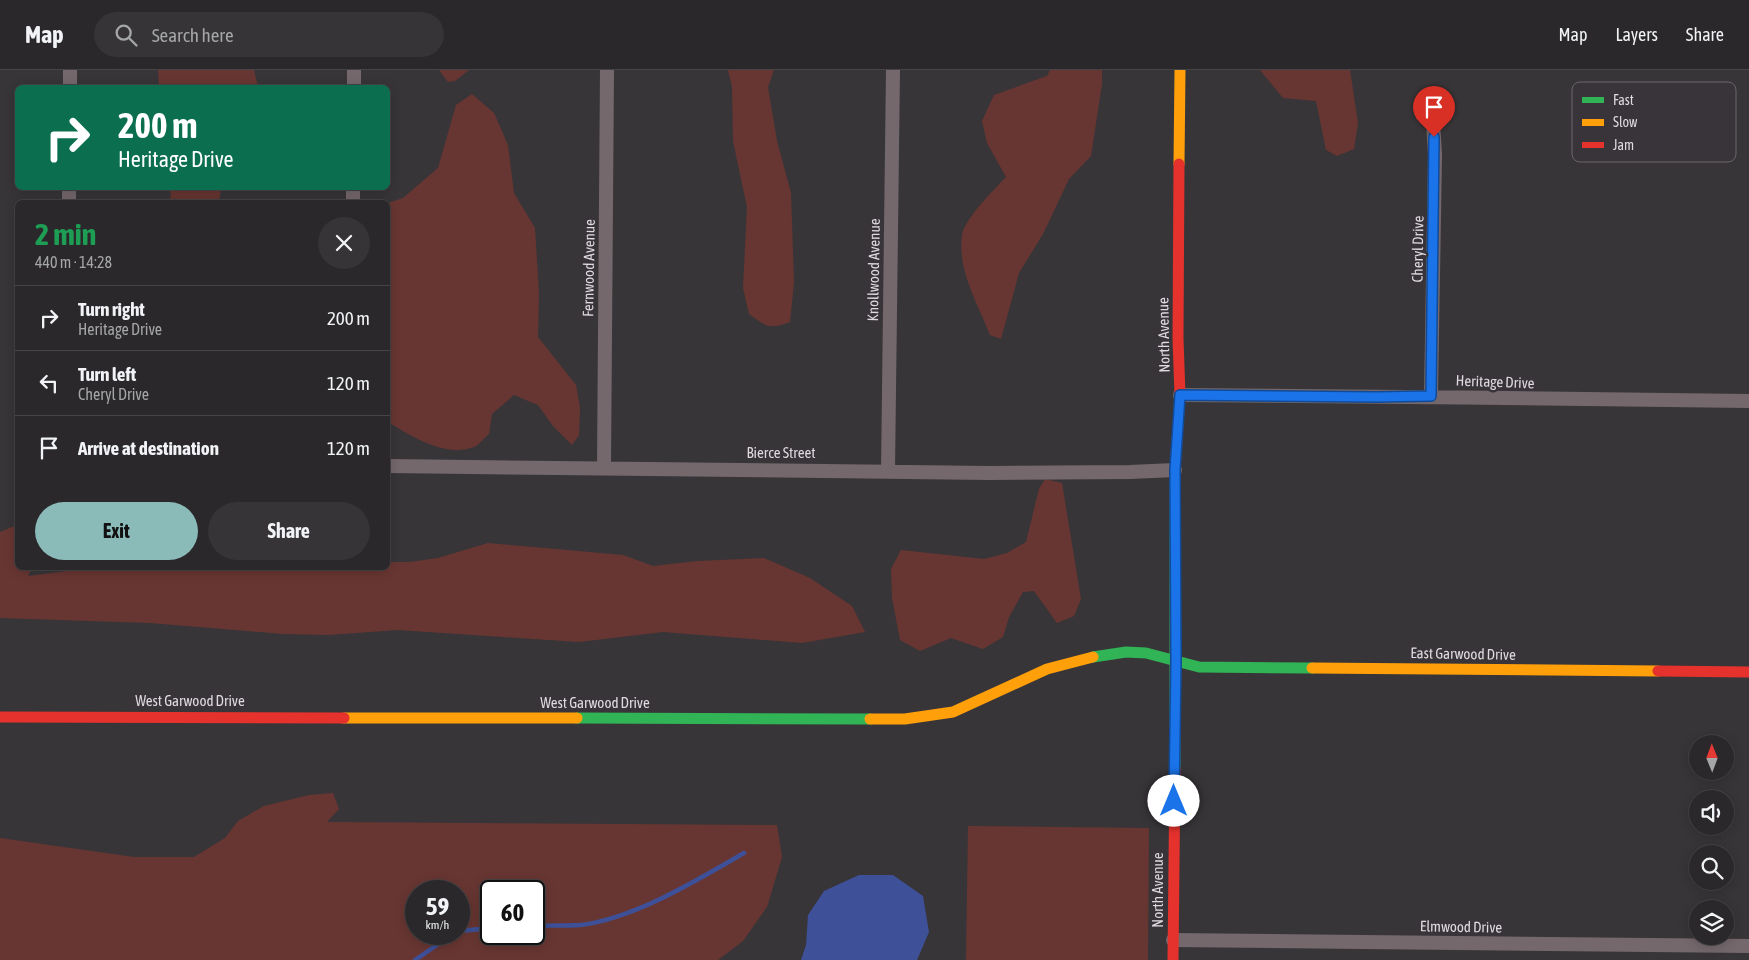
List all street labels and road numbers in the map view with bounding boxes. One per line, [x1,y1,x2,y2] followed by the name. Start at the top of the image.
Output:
[1408,215,1427,282] street label: Cheryl Drive
[864,218,883,322] street label: Knollwood Avenue
[579,219,598,317] street label: Fernwood Avenue
[1154,297,1173,373] street label: North Avenue
[1455,372,1535,391] street label: Heritage Drive
[746,444,816,461] street label: Bierce Street
[1410,644,1516,663] street label: East Garwood Drive
[135,692,245,709] street label: West Garwood Drive
[540,694,650,711] street label: West Garwood Drive
[1149,852,1166,928] street label: North Avenue
[1420,917,1503,936] street label: Elmwood Drive

